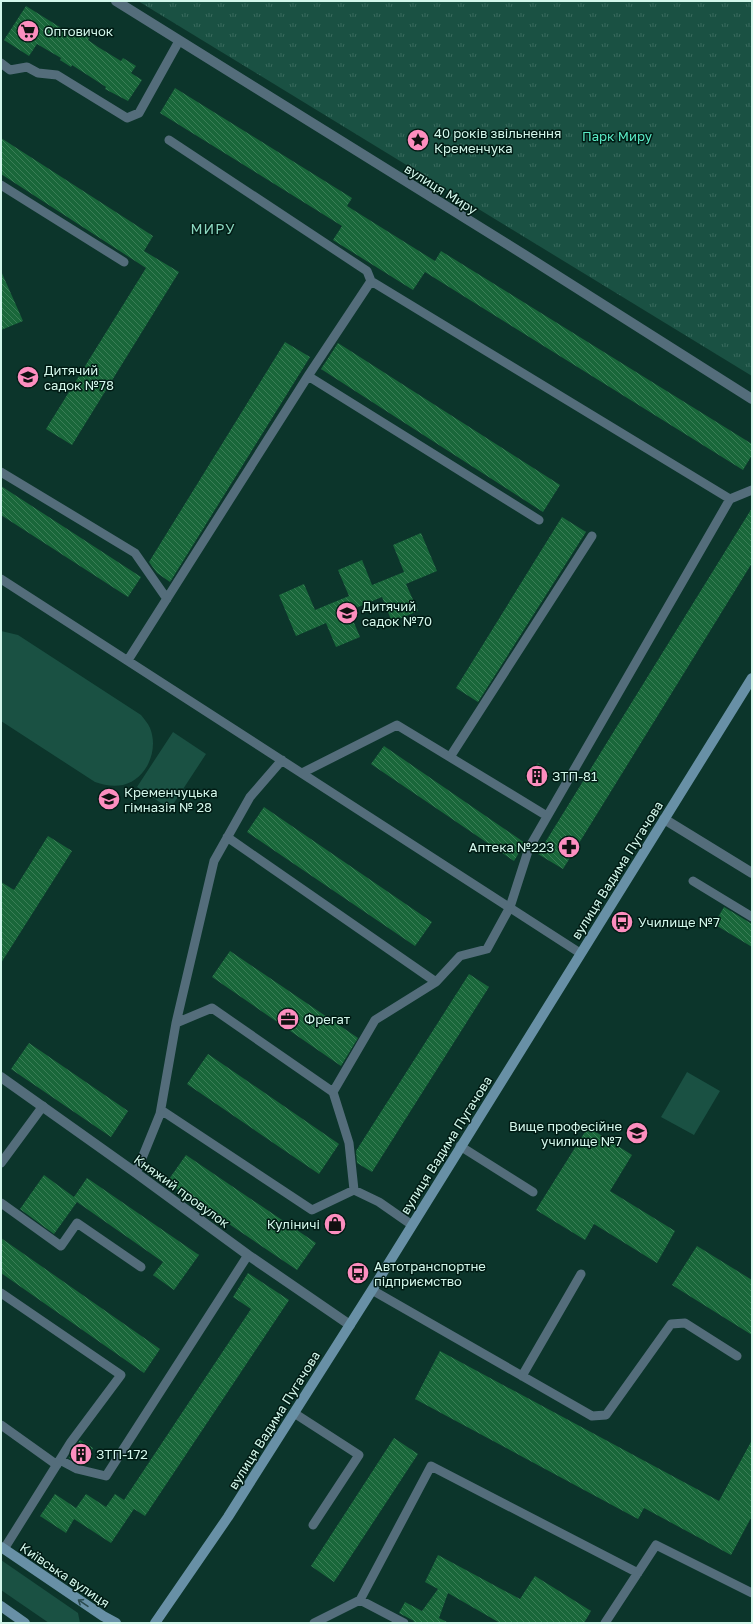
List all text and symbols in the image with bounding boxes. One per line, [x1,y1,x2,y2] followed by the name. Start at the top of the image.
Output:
[15,18,41,44] supermarket icon: Оптовичок
[44,23,114,39] place label: Оптовичок
[434,125,561,156] place label: 40 рокiв звiльнення Кременчука
[405,127,431,153] place icon: 40 рокiв звiльнення Кременчука
[582,128,653,144] park label: Парк Миру
[402,160,481,218] street label: вулиця Миру
[190,220,236,237] district label: МИРУ
[44,362,114,393] place label: Дитячий садок №78
[15,364,41,390] school or university icon: Дитячий садок №78
[362,598,432,629] place label: Дитячий садок №70
[334,600,360,626] school or university icon: Дитячий садок №70
[524,763,550,789] building icon: ЗТП-81
[552,768,597,784] place label: ЗТП-81
[124,784,218,815] place label: Кременчуцька гімназія № 28
[96,786,122,812] school or university icon: Кременчуцька гімназія № 28
[568,798,666,942] street label: вулиця Вадима Пугачова
[556,834,582,860] pharmacy icon: Аптека №223
[469,839,554,855] place label: Аптека №223
[609,909,635,935] bus stop icon: Училище №7
[638,914,720,930] place label: Училище №7
[275,1006,301,1032] office icon: Фрегат
[304,1011,351,1027] place label: Фрегат
[397,1073,495,1217] street label: вулиця Вадима Пугачова
[509,1118,622,1149] place label: Вище професійне училище №7
[624,1120,650,1146] school or university icon: Вище професійне училище №7
[131,1151,233,1231] street label: Княжий провулок
[322,1211,348,1237] shop icon: Куліничі
[267,1216,320,1232] place label: Куліничі
[374,1258,486,1289] place label: Автотранспортне підприємство
[345,1260,371,1286] bus stop icon: Автотранспортне підприємство
[225,1348,323,1492] street label: вулиця Вадима Пугачова
[68,1441,94,1467] building icon: ЗТП-172
[96,1446,148,1462] place label: ЗТП-172
[17,1539,113,1611] street label: Київська вулиця
[77,1598,89,1606] one-way arrow

